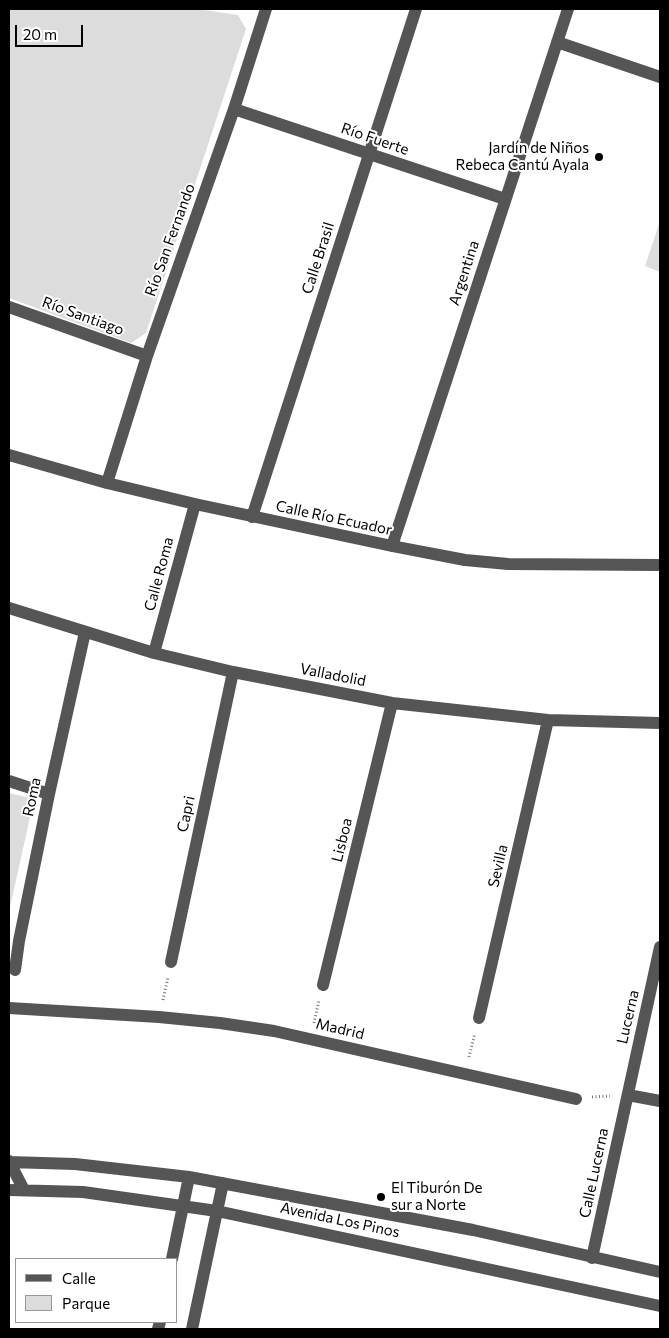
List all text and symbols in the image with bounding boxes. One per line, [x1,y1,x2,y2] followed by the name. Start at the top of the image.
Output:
[18,15,85,47] scale bar
[23,25,57,43] text: 20 m
[339,119,411,159] street label: Río Fuerte
[456,139,589,174] place label: Jardín de Niños Rebeca Cantú Ayala
[593,151,605,163] marker: Jardín de Niños Rebeca Cantú Ayala
[141,181,199,299] street label: Río San Fernando
[298,220,338,296] street label: Calle Brasil
[445,238,483,308] street label: Argentina
[40,293,126,339] street label: Río Santiago
[274,497,394,539] street label: Calle Río Ecuador
[140,535,178,613] street label: Calle Roma
[299,660,367,690] street label: Valladolid
[19,776,45,818] street label: Roma
[173,794,199,834] street label: Capri
[328,816,356,864] street label: Lisboa
[484,843,512,889] street label: Sevilla
[613,988,643,1046] street label: Lucerna
[314,1015,366,1043] street label: Madrid
[576,1126,612,1220] street label: Calle Lucerna
[391,1179,482,1214] place label: El Tiburón De sur a Norte
[375,1191,387,1203] marker: El Tiburón De sur a Norte
[279,1199,401,1241] street label: Avenida Los Pinos
[15,1258,178,1323] legend
[62,1269,96,1287] text: Calle
[62,1294,110,1312] text: Parque

